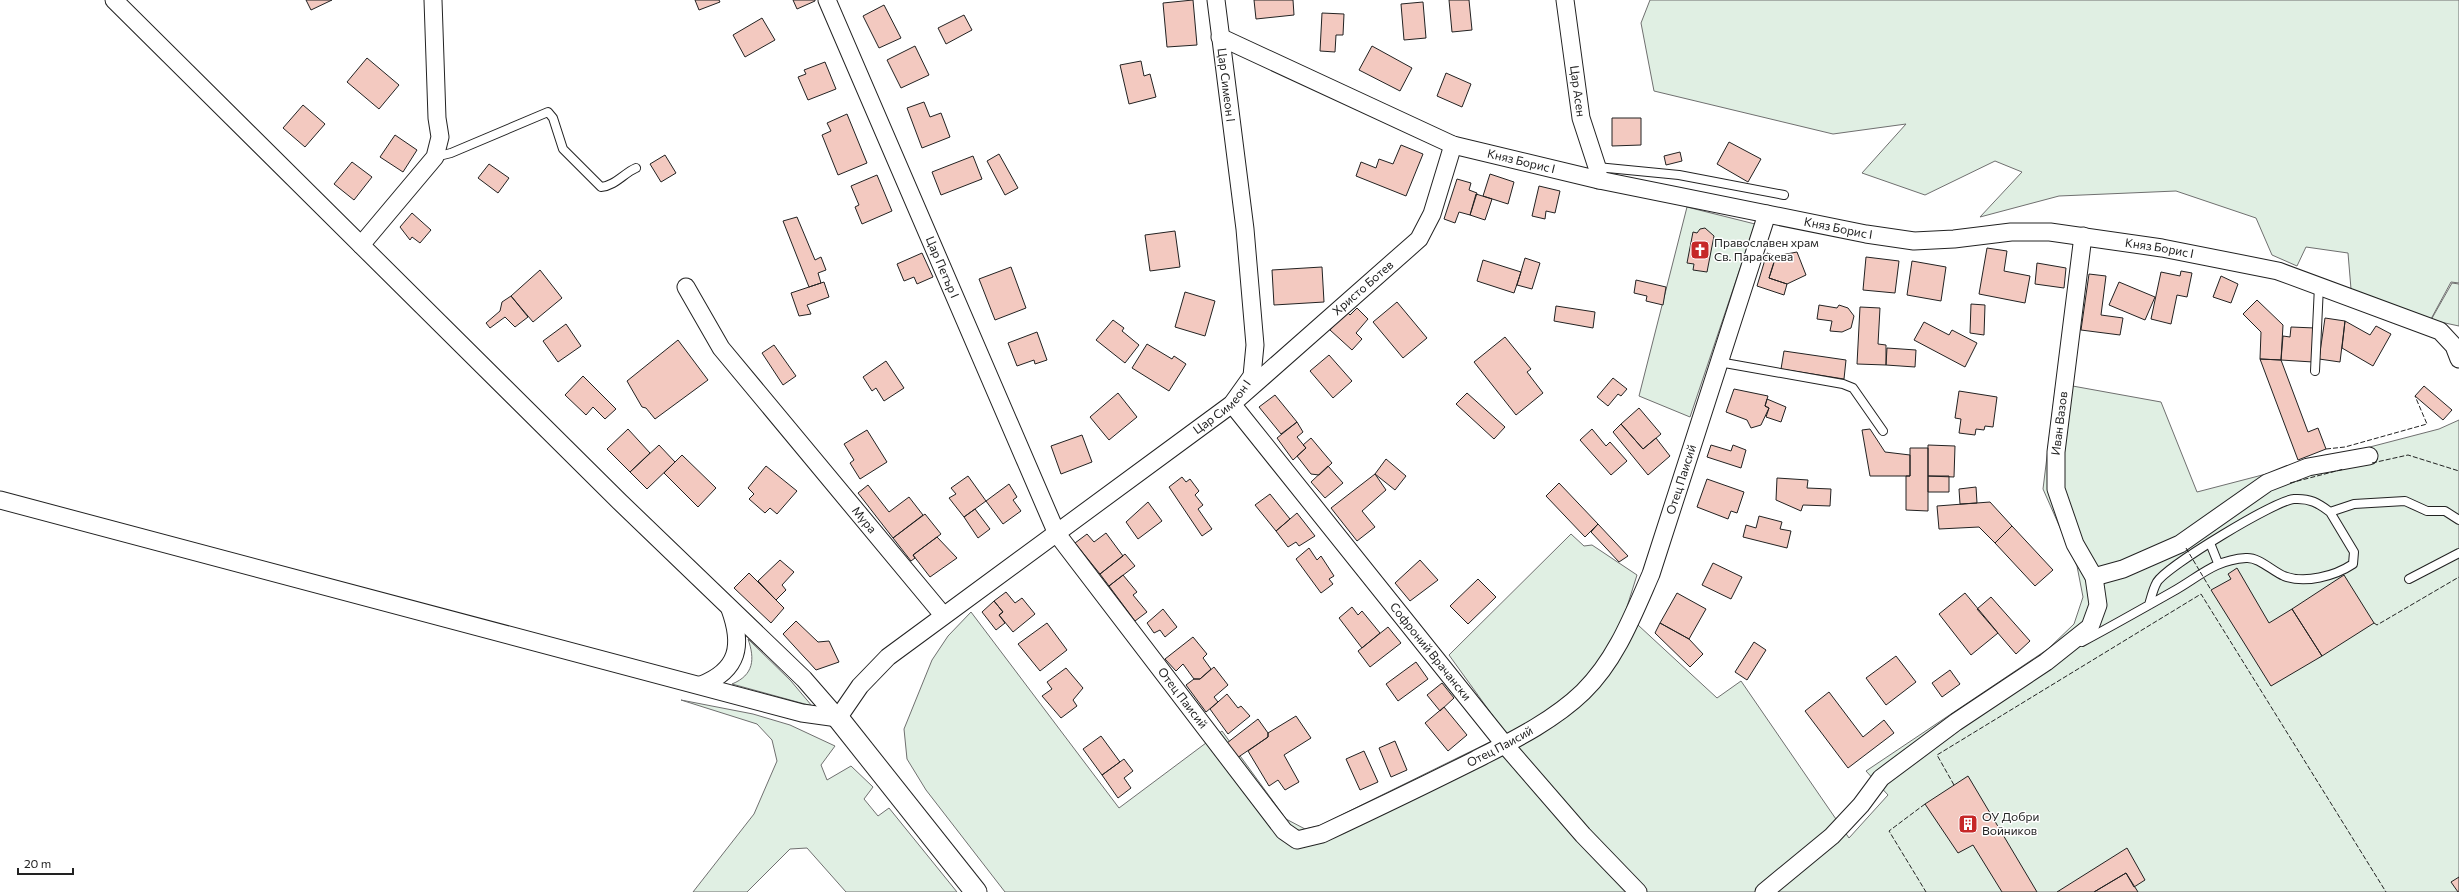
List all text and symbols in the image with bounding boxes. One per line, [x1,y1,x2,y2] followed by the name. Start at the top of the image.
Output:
[1216,47,1238,123] street label: Цар Симеон I
[1568,64,1589,118] street label: Цар Асен
[1486,145,1557,175] street label: Княз Борис I
[1803,214,1874,241] street label: Княз Борис I
[924,234,962,300] street label: Цар Петър I
[1714,235,1819,263] place label: Православен храм Св. Параскева
[2124,235,2195,260] street label: Княз Борис I
[1689,239,1711,261] church icon: Православен храм Св. Параскева
[1329,257,1396,317] street label: Христо Ботев
[1190,377,1253,436] street label: Цар Симеон I
[2048,390,2070,456] street label: Иван Вазов
[1663,443,1698,516] street label: Отец Паисий
[850,503,880,536] street label: Мура
[1388,599,1475,703] street label: Софроний Врачански
[1156,664,1211,731] street label: Отец Паисий
[1464,723,1535,769] street label: Отец Паисий
[1982,809,2039,837] place label: ОУ Добри Войников
[1957,813,1979,835] building icon: ОУ Добри Войников
[18,850,73,876] scale bar
[24,856,51,870] text: 20 m

